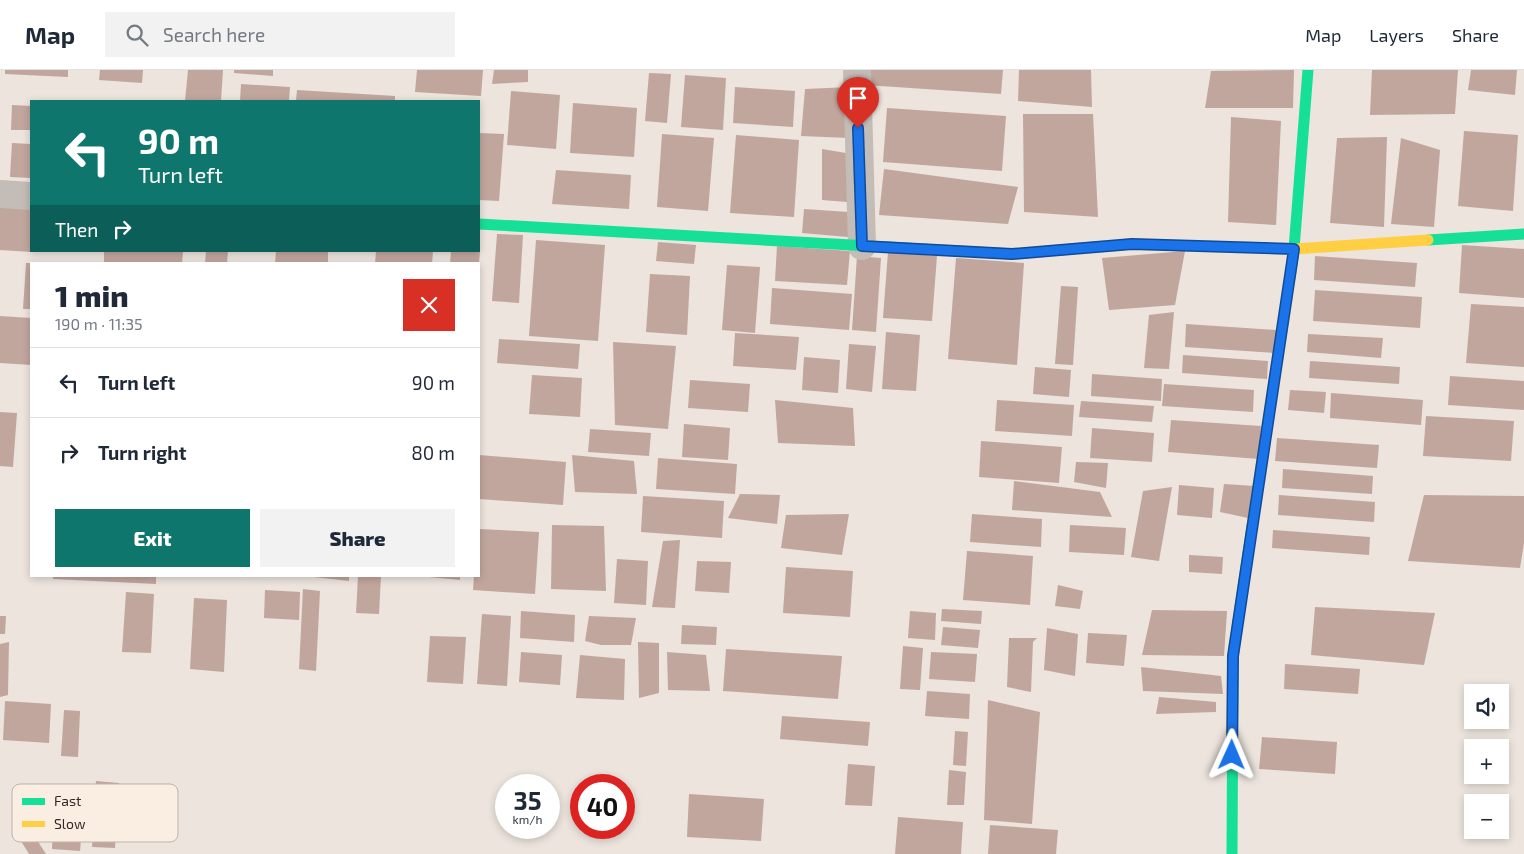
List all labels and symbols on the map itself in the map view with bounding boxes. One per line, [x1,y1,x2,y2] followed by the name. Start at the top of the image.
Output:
[837,77,879,128] pin
[1205,728,1257,780] position arrow
[570,774,635,839] speed limit sign: 40
[12,784,178,842] legend
[54,792,81,809] text: Fast
[54,815,86,832] text: Slow

